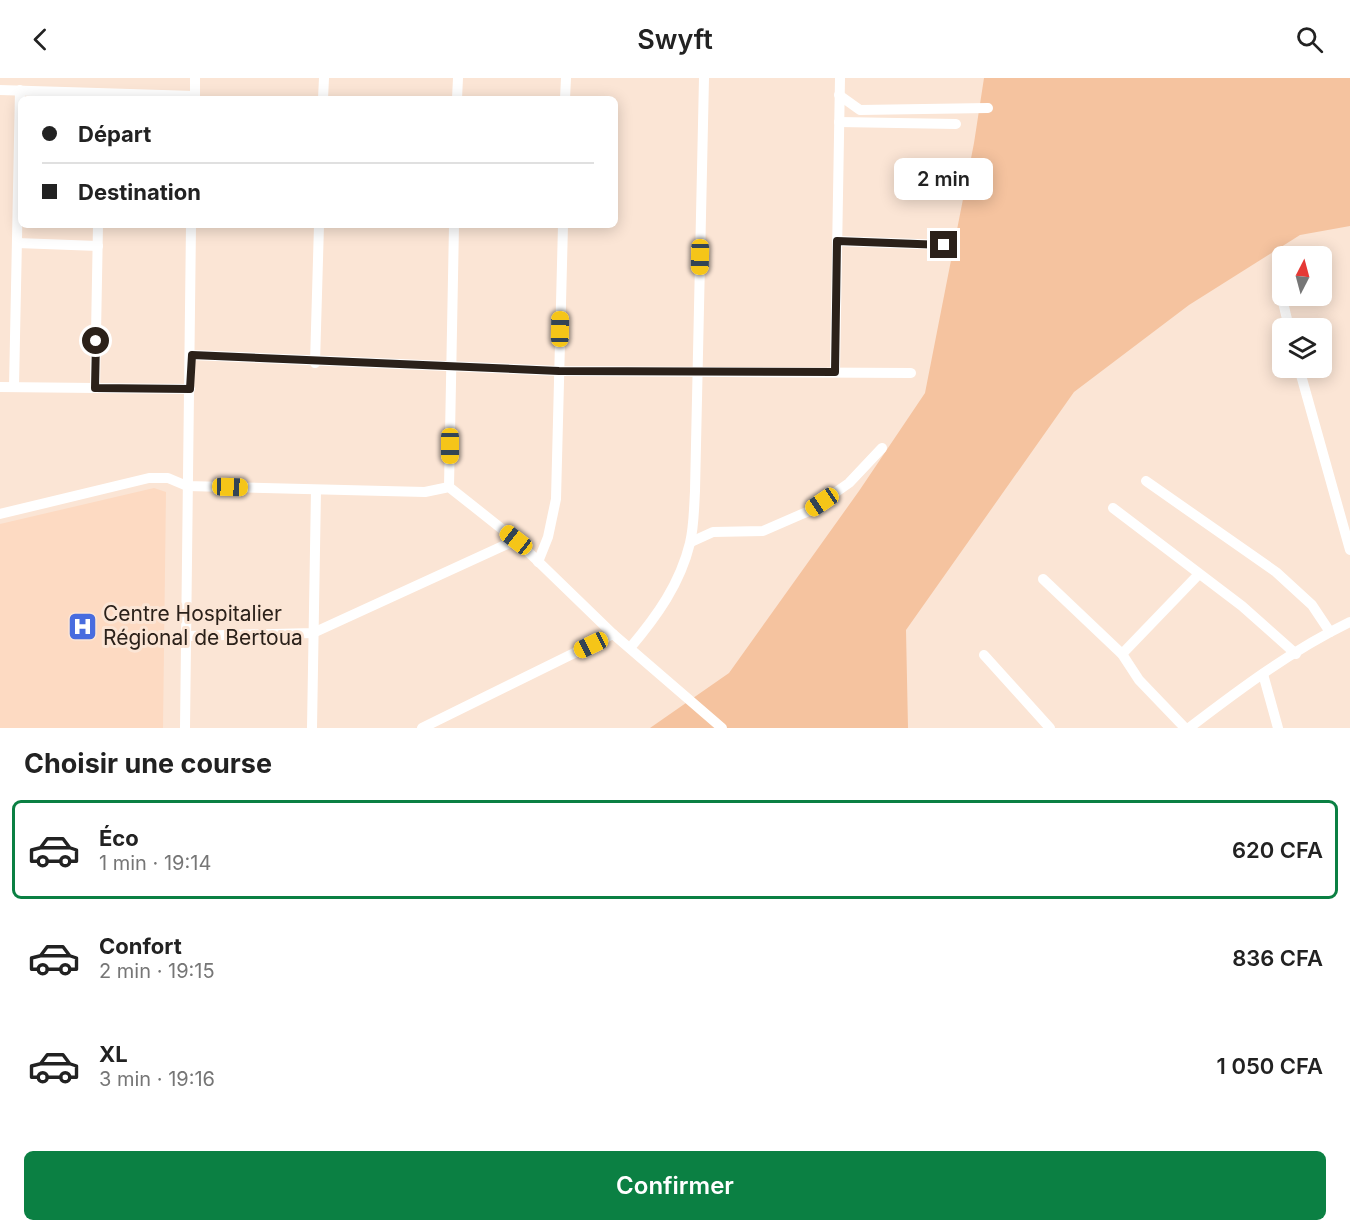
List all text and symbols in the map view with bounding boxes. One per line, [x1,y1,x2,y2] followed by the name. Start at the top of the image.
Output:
[24,23,57,56] icon: back
[637,23,713,56] text: Swyft
[1293,23,1326,56] icon: search
[78,121,151,147] text: Départ
[894,158,994,200] callout: 2 min
[917,167,970,191] text: 2 min
[78,179,201,205] text: Destination
[930,231,957,258] route end
[691,239,709,275] car
[1272,246,1332,306] north arrow
[1272,246,1332,378] map controls
[551,311,569,347] car
[1272,318,1332,378] button: layers
[82,327,109,354] route start
[441,428,459,464] car
[212,477,248,497] car
[802,484,842,520] car
[496,522,536,558] car
[103,601,303,650] place label: Centre Hospitalier Régional de Bertoua
[66,610,98,642] hospital icon: Centre Hospitalier Régional de Bertoua
[571,629,611,661] car
[24,747,272,780] text: Choisir une course
[27,823,81,877] icon: car
[99,825,139,851] text: Éco
[1232,837,1323,863] text: 620 CFA
[99,851,211,875] text: 1 min · 19:14
[27,931,81,985] icon: car
[99,933,182,959] text: Confort
[1232,945,1323,971] text: 836 CFA
[99,959,215,983] text: 2 min · 19:15
[27,1039,81,1093] icon: car
[99,1041,128,1067] text: XL
[1217,1053,1323,1079] text: 1 050 CFA
[99,1067,215,1091] text: 3 min · 19:16
[24,1151,1326,1220] button: Confirmer

